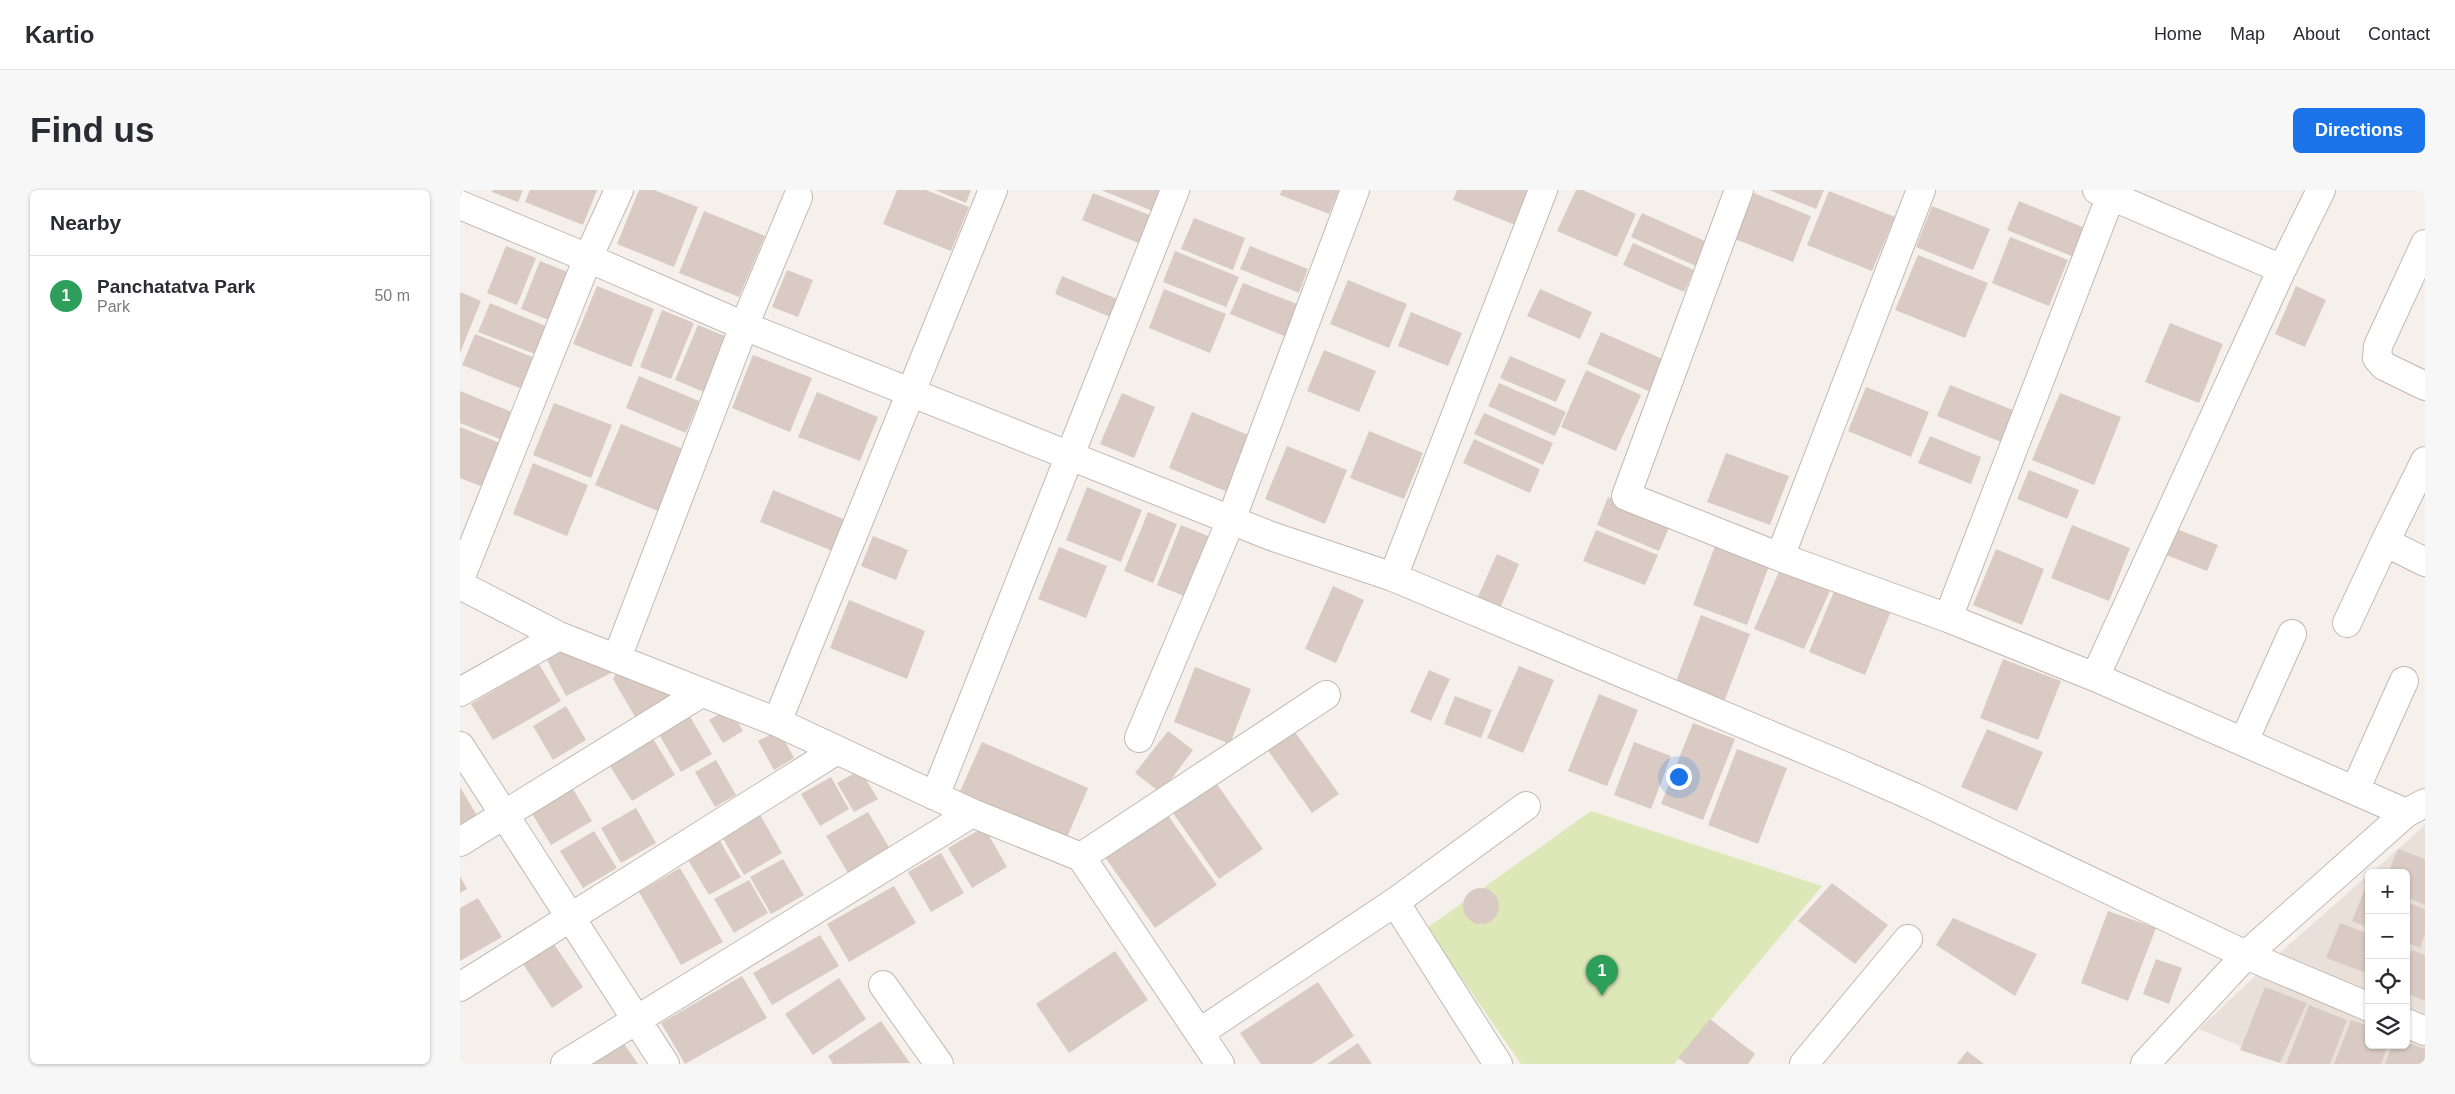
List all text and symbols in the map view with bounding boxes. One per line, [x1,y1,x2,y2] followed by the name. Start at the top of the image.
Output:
[25,21,94,48] text: Kartio
[2154,24,2202,44] text: Home
[2230,24,2265,44] text: Map
[2293,24,2340,44] text: About
[2368,24,2430,44] text: Contact
[2293,108,2425,153] button: Directions
[30,110,154,149] text: Find us
[50,211,121,234] text: Nearby
[97,276,255,297] text: Panchatatva Park
[62,287,70,304] text: 1
[374,287,410,304] text: 50 m
[97,298,130,315] text: Park
[1666,764,1692,790] your location
[2365,869,2410,1049] map controls
[2365,869,2410,914] button: +
[2365,914,2410,959] button: −
[1586,955,1618,996] pin: 1
[2365,959,2410,1004] button: locate
[2365,1004,2410,1049] button: layers

